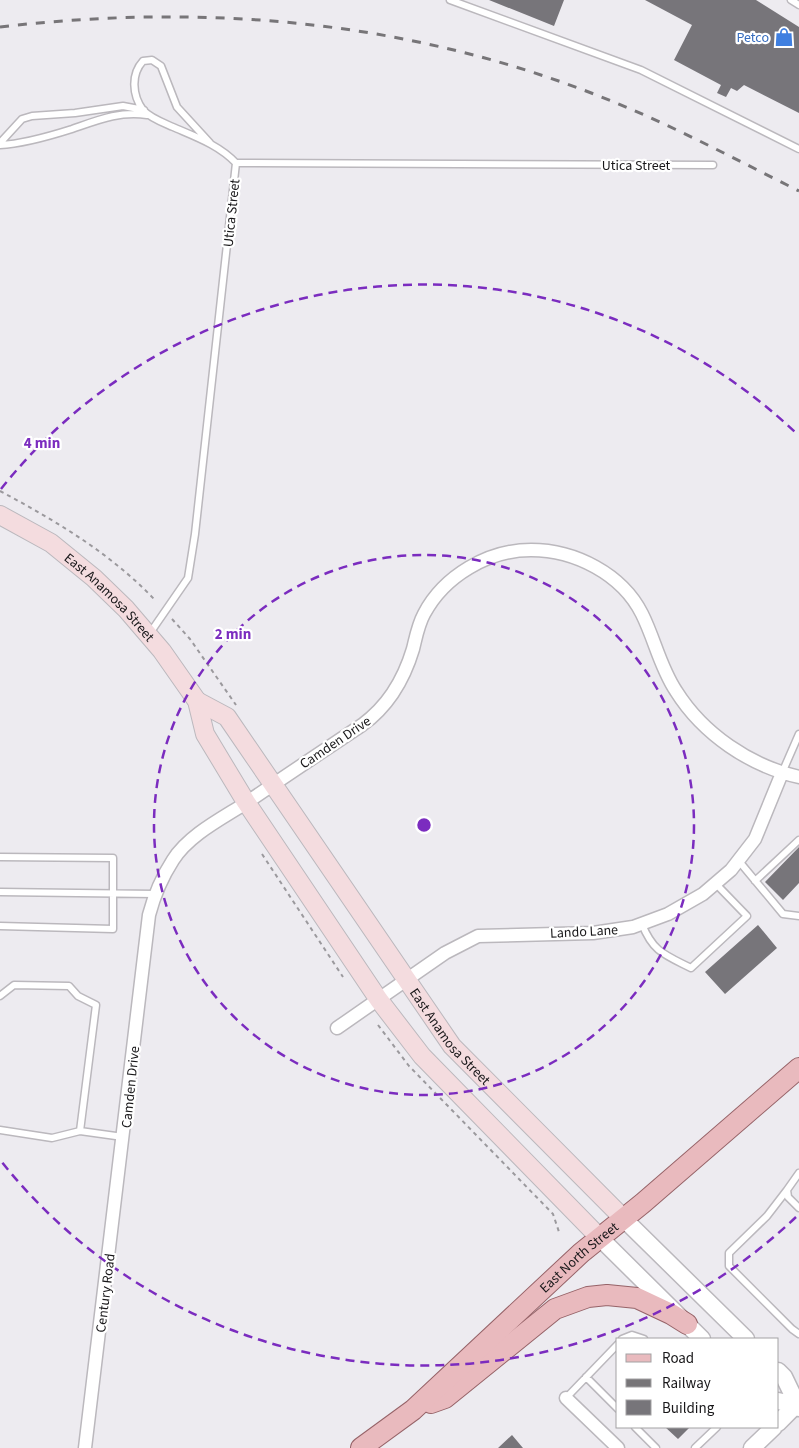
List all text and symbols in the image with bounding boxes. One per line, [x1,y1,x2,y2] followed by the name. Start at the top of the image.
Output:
[773,26,795,48] shop icon: Petco
[736,28,769,48] place label: Petco
[602,156,670,176] street label: Utica Street
[218,178,246,248] street label: Utica Street
[24,433,60,454] text: 4 min
[59,549,159,647] street label: East Anamosa Street
[215,624,251,645] text: 2 min
[296,712,375,774] street label: Camden Drive
[415,816,433,834] centre of rings
[550,920,619,944] street label: Lando Lane
[404,984,495,1090] street label: East Anamosa Street
[117,1045,145,1129] street label: Camden Drive
[535,1217,623,1298] street label: East North Street
[91,1252,121,1334] street label: Century Road
[616,1338,779,1428] legend
[662,1348,694,1369] text: Road
[662,1373,711,1394] text: Railway
[662,1398,715,1419] text: Building

